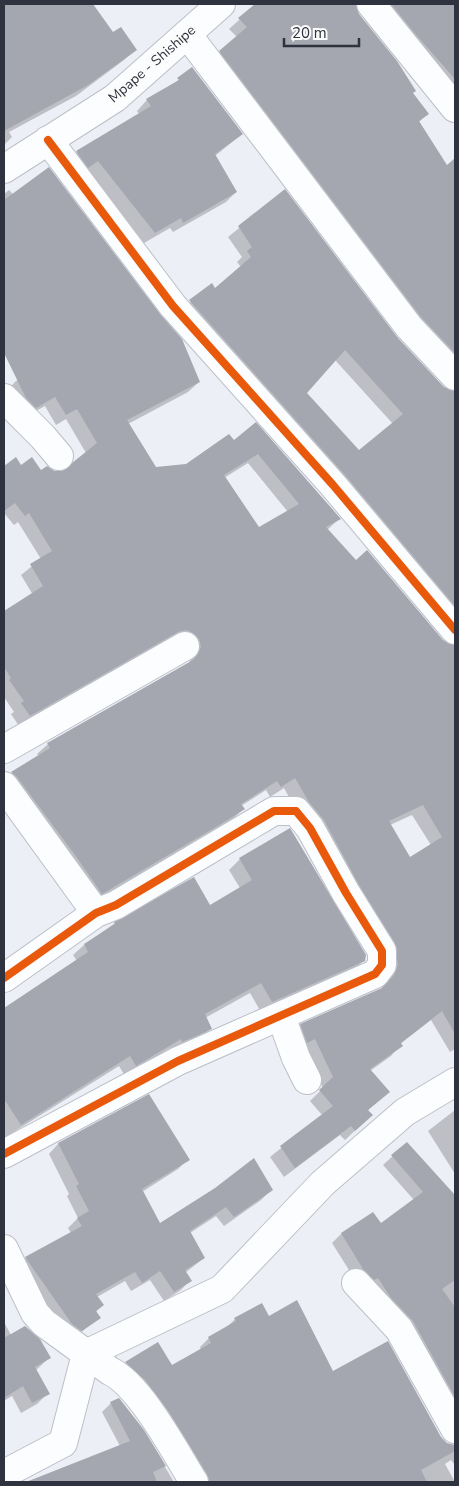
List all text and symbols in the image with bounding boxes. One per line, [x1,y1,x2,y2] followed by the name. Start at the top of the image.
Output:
[284,15,359,47] scale bar
[104,21,200,107] street label: Mpape - Shishipe
[292,23,327,43] text: 20 m

